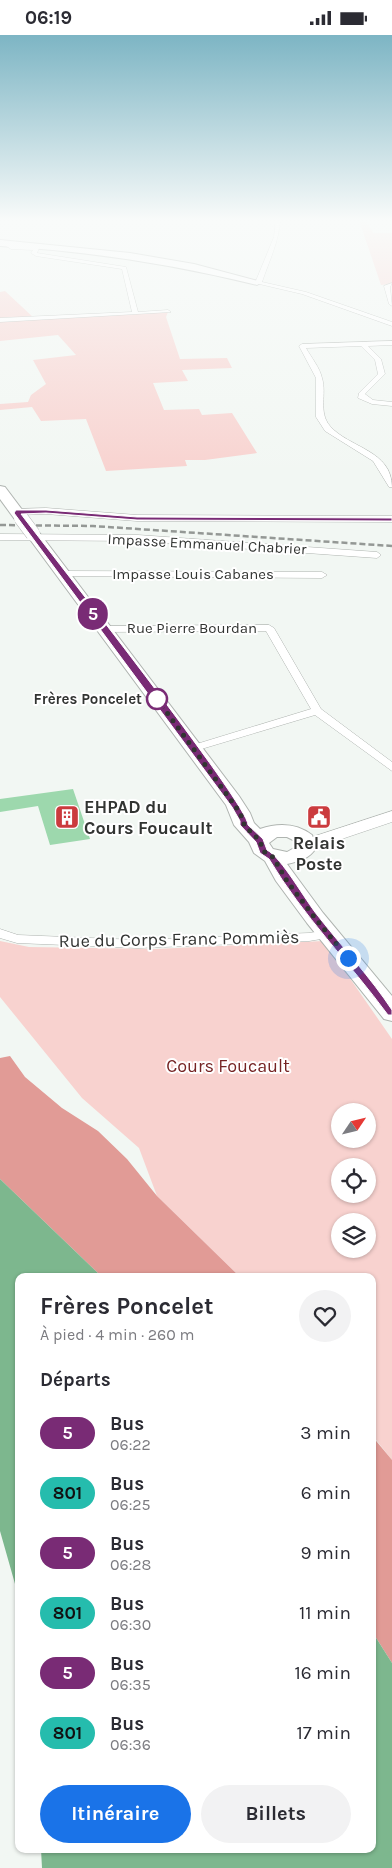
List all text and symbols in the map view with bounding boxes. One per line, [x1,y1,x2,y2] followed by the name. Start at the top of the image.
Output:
[25,7,72,29] text: 06:19
[107,530,307,558] street label: Impasse Emmanuel Chabrier
[112,565,274,583] street label: Impasse Louis Cabanes
[77,598,109,630] line badge: 5
[88,603,98,625] text: 5
[127,619,257,637] street label: Rue Pierre Bourdan
[146,688,168,710] marker: Frères Poncelet
[34,690,142,708] place label: Frères Poncelet
[84,796,213,839] place label: EHPAD du Cours Foucault
[54,804,80,830] building icon: EHPAD du Cours Foucault
[306,804,332,830] public building icon: Relais Poste
[293,832,345,875] place label: Relais Poste
[58,926,300,952] street label: Rue du Corps Franc Pommiès
[336,946,361,971] your location
[166,1055,290,1077] park label: Cours Foucault
[331,1103,376,1147] north arrow
[331,1103,376,1258] map controls
[331,1158,376,1203] button: locate
[331,1213,376,1258] button: layers
[299,1290,351,1342] button: heart
[40,1292,214,1320] text: Frères Poncelet
[40,1325,195,1344] text: À pied · 4 min · 260 m
[40,1369,111,1391] text: Départs
[110,1413,144,1435] text: Bus
[62,1422,73,1444] text: 5
[300,1422,351,1444] text: 3 min
[110,1435,151,1454] text: 06:22
[110,1473,144,1495] text: Bus
[53,1482,82,1504] text: 801
[301,1482,351,1504] text: 6 min
[110,1495,151,1514] text: 06:25
[110,1533,144,1555] text: Bus
[62,1542,73,1564] text: 5
[301,1542,351,1564] text: 9 min
[110,1555,151,1574] text: 06:28
[110,1593,144,1615] text: Bus
[53,1602,82,1624] text: 801
[299,1602,351,1624] text: 11 min
[110,1615,151,1634] text: 06:30
[110,1653,144,1675] text: Bus
[62,1662,73,1684] text: 5
[294,1662,351,1684] text: 16 min
[110,1675,151,1694] text: 06:35
[110,1713,144,1735] text: Bus
[53,1722,82,1744] text: 801
[296,1722,351,1744] text: 17 min
[110,1735,151,1754] text: 06:36
[40,1785,191,1843] button: Itinéraire
[201,1785,351,1843] button: Billets

